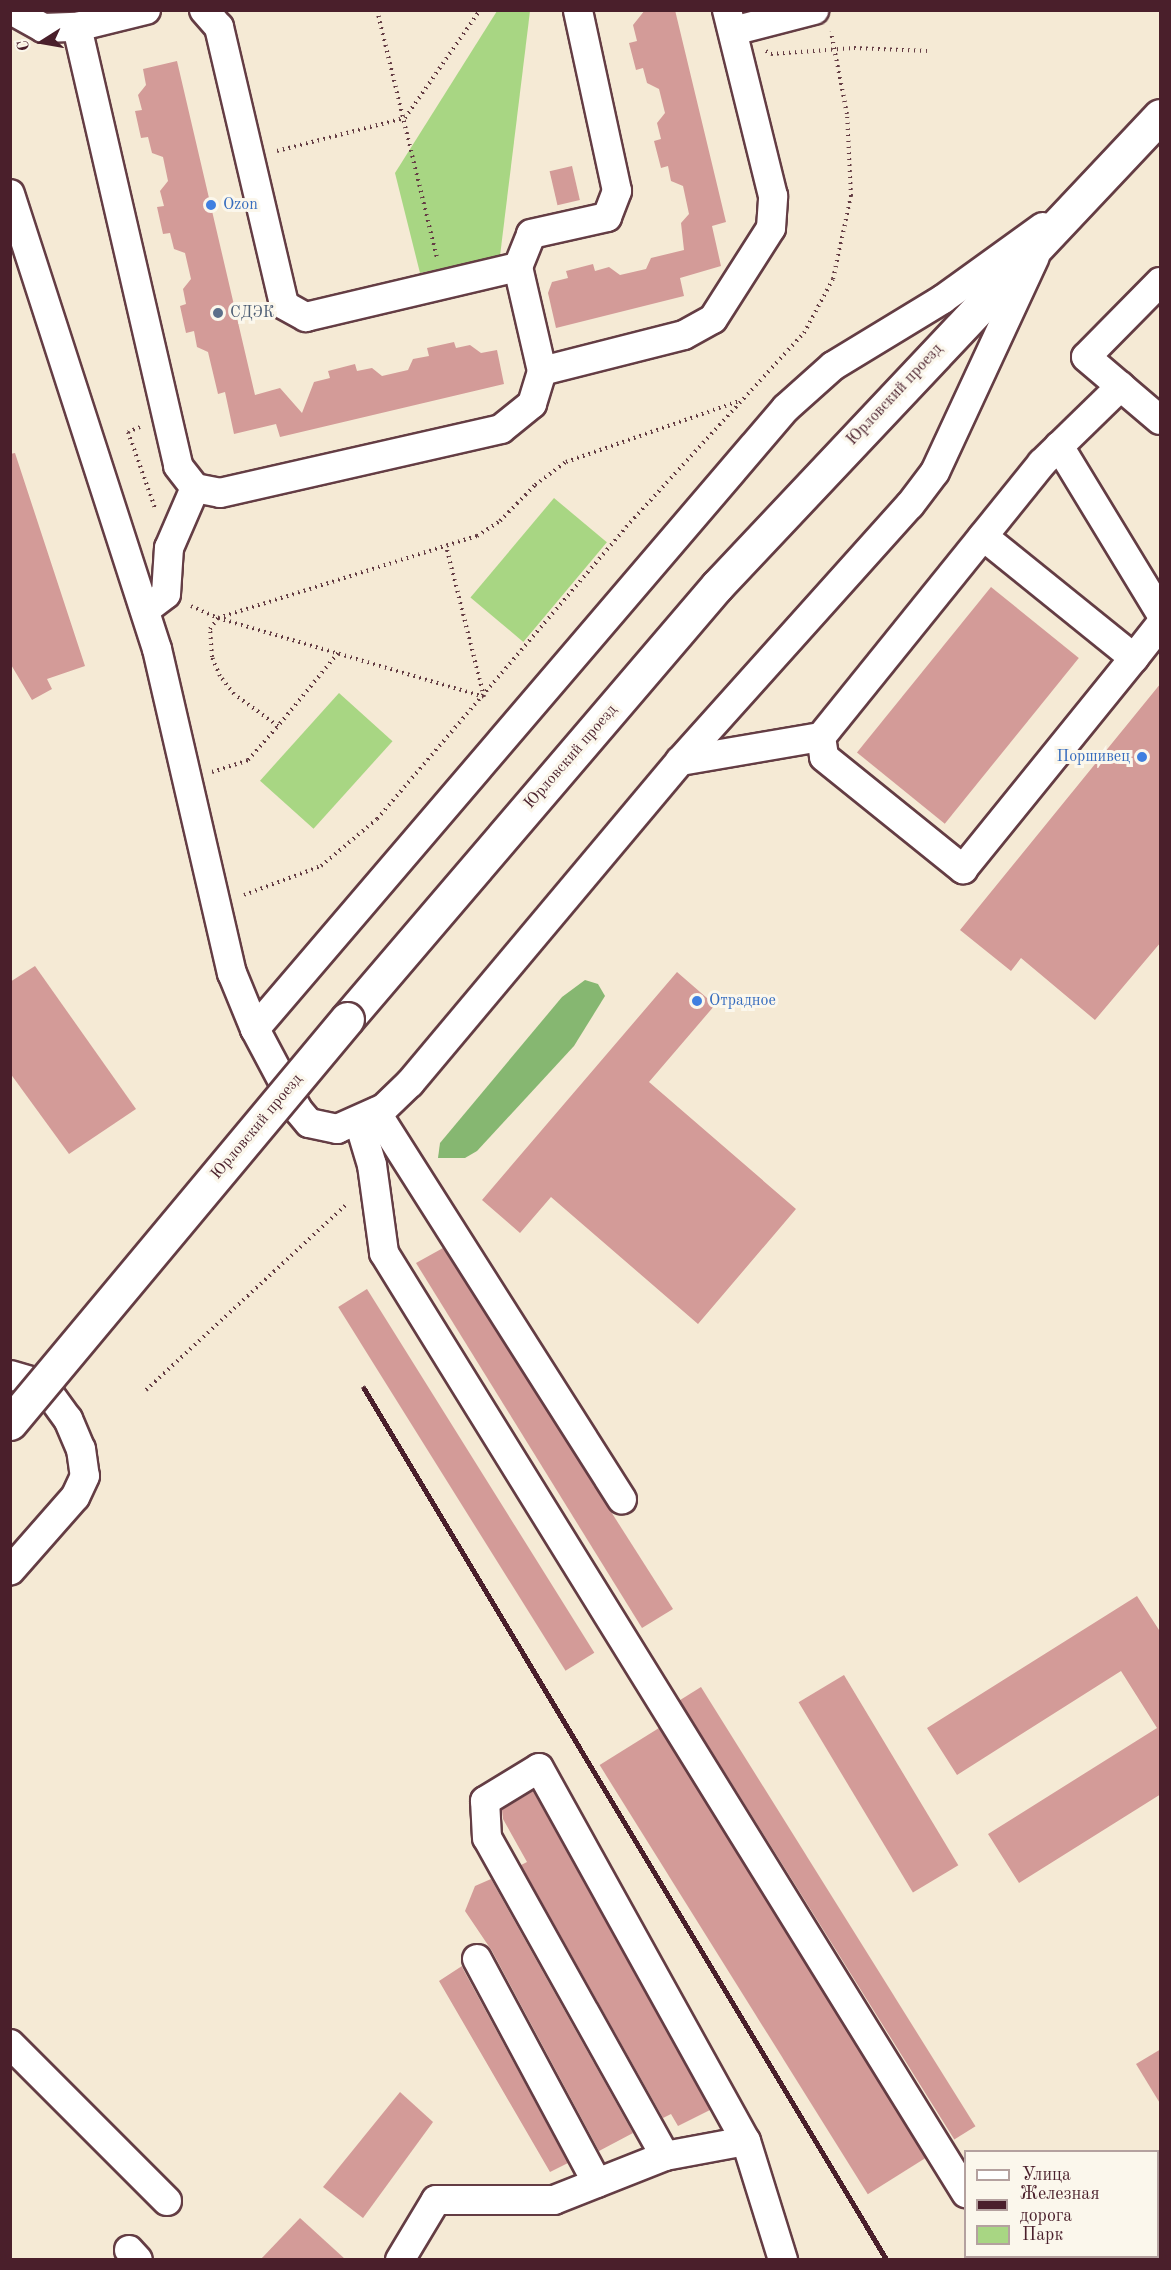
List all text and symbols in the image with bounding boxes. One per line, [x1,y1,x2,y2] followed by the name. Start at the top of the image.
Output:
[12,12,72,72] north arrow
[15,39,33,52] text: С
[223,195,258,215] place label: Ozon
[204,198,218,212] marker: Ozon
[230,303,274,323] place label: СДЭК
[211,306,225,320] marker: СДЭК
[843,340,947,450] street label: Юрловский проезд
[521,701,621,813] street label: Юрловский проезд
[1057,747,1130,767] place label: Поршивец
[1135,750,1149,764] marker: Поршивец
[709,991,776,1011] place label: Отрадное
[690,994,704,1008] marker: Отрадное
[207,1070,307,1184] street label: Юрловский проезд
[964,2150,1159,2258] legend
[1022,2166,1071,2184] text: Улица
[1020,2185,1100,2225] text: Железная дорога
[1022,2226,1063,2244] text: Парк

